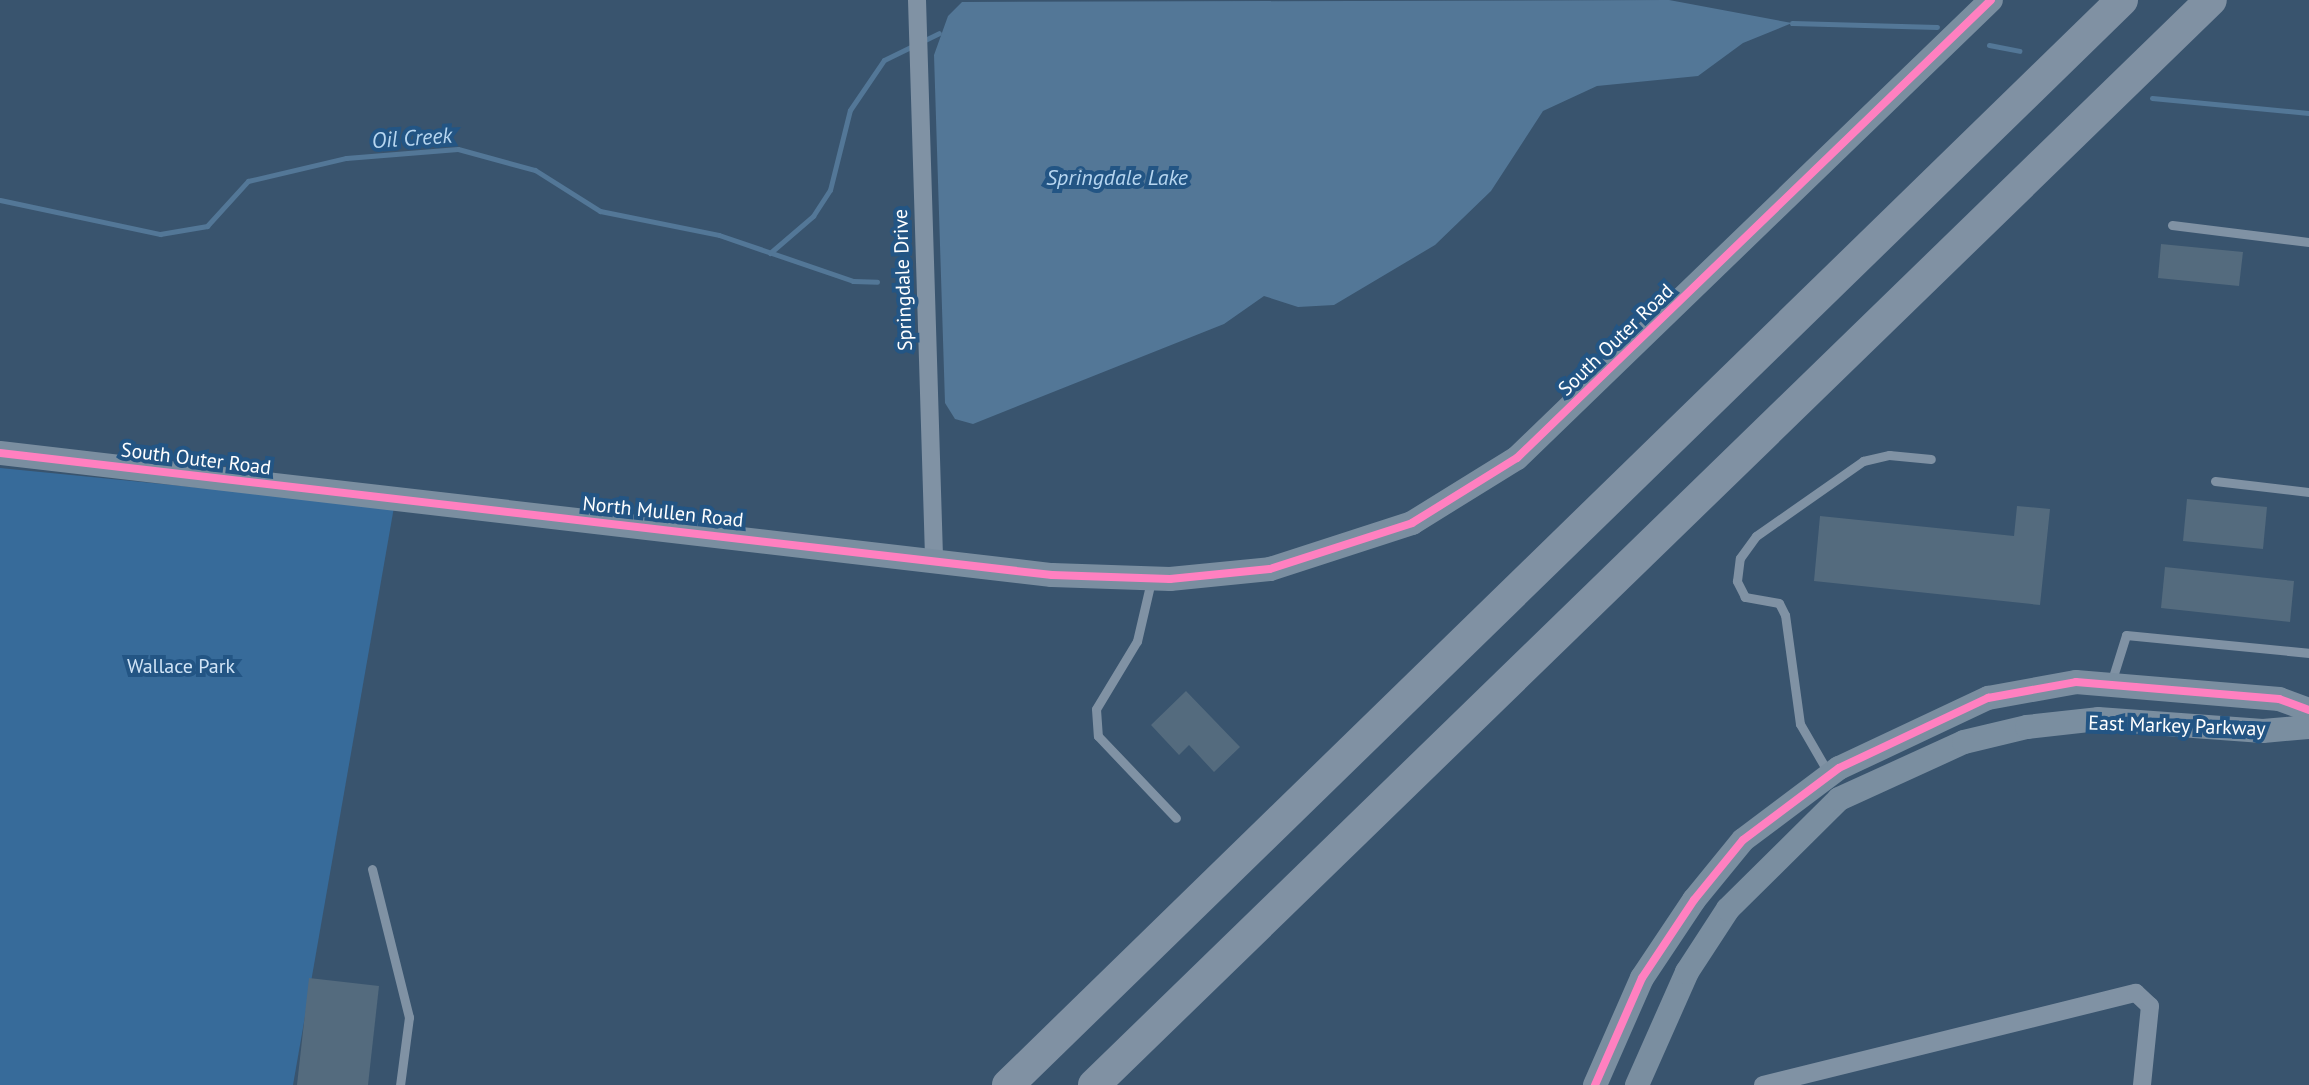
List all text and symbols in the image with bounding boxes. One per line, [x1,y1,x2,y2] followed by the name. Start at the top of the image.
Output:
[371,122,453,154] water label: Oil Creek
[1046,165,1188,191] water label: Springdale Lake
[889,209,917,351] street label: Springdale Drive
[1553,279,1679,401] street label: South Outer Road
[120,438,272,480] street label: South Outer Road
[581,492,745,532] street label: North Mullen Road
[127,654,235,678] park label: Wallace Park
[2088,711,2266,741] street label: East Markey Parkway

